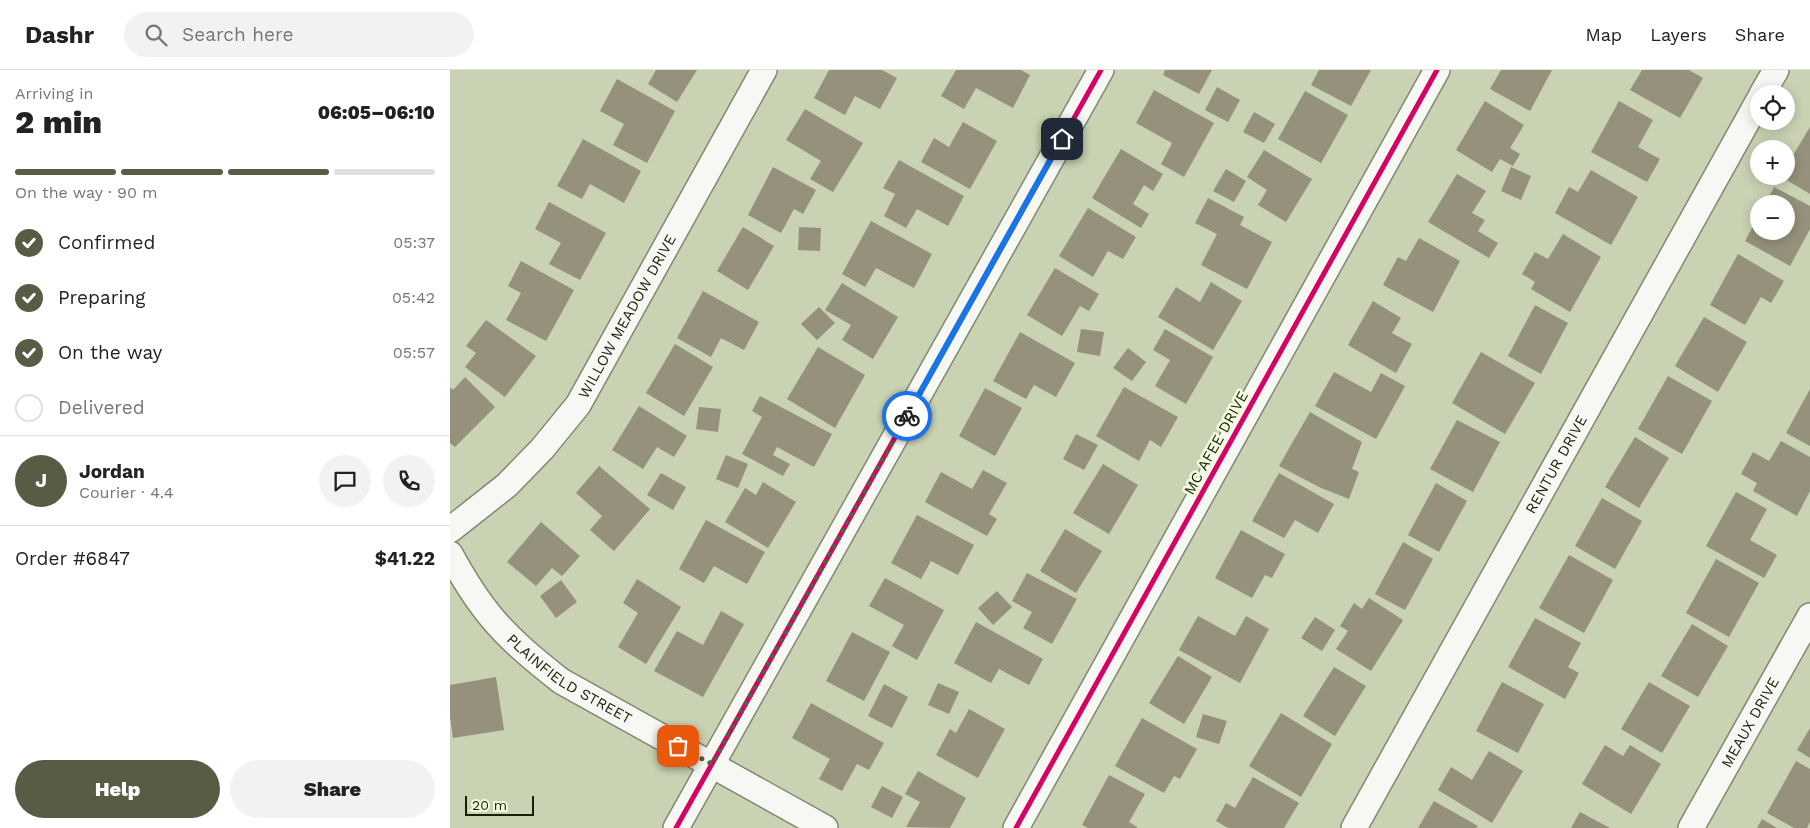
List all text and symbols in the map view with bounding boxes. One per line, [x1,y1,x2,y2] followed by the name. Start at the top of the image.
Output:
[124,12,474,57] search box
[25,21,94,49] text: Dashr
[142,21,170,49] icon: search
[182,23,293,46] text: Search here
[1585,24,1622,45] text: Map
[1650,24,1707,45] text: Layers
[1735,24,1785,45] text: Share
[15,84,93,103] text: Arriving in
[1750,85,1795,240] map controls
[1750,85,1795,130] button: locate
[318,101,435,124] text: 06:05–06:10
[15,103,102,141] text: 2 min
[1041,118,1083,160] pin
[1048,125,1076,153] icon: home
[1750,140,1795,185] button: +
[15,183,158,202] text: On the way · 90 m
[1750,195,1795,240] button: −
[15,229,43,257] icon: check
[58,231,155,254] text: Confirmed
[574,231,680,402] street label: WILLOW MEADOW DRIVE
[393,233,435,252] text: 05:37
[15,284,43,312] icon: check
[58,286,145,309] text: Preparing
[392,288,435,307] text: 05:42
[15,339,43,367] icon: check
[58,341,162,364] text: On the way
[393,343,435,362] text: 05:57
[1180,388,1252,498] street label: MC AFEE DRIVE
[882,391,932,441] courier
[58,396,145,419] text: Delivered
[893,402,921,430] icon: bike
[1522,412,1591,517] street label: RENTUR DRIVE
[319,455,371,507] button: chat
[383,455,435,507] button: phone
[79,460,145,483] text: Jordan
[35,469,47,492] text: J
[79,483,174,502] text: Courier · 4.4
[15,547,130,570] text: Order #6847
[375,547,435,570] text: $41.22
[503,630,635,728] street label: PLAINFIELD STREET
[1718,674,1783,771] street label: MEAUX DRIVE
[657,725,699,767] pin
[664,732,692,760] icon: bag
[15,760,220,818] button: Help
[230,760,435,818] button: Share
[465,793,534,816] scale bar
[472,797,507,813] text: 20 m

